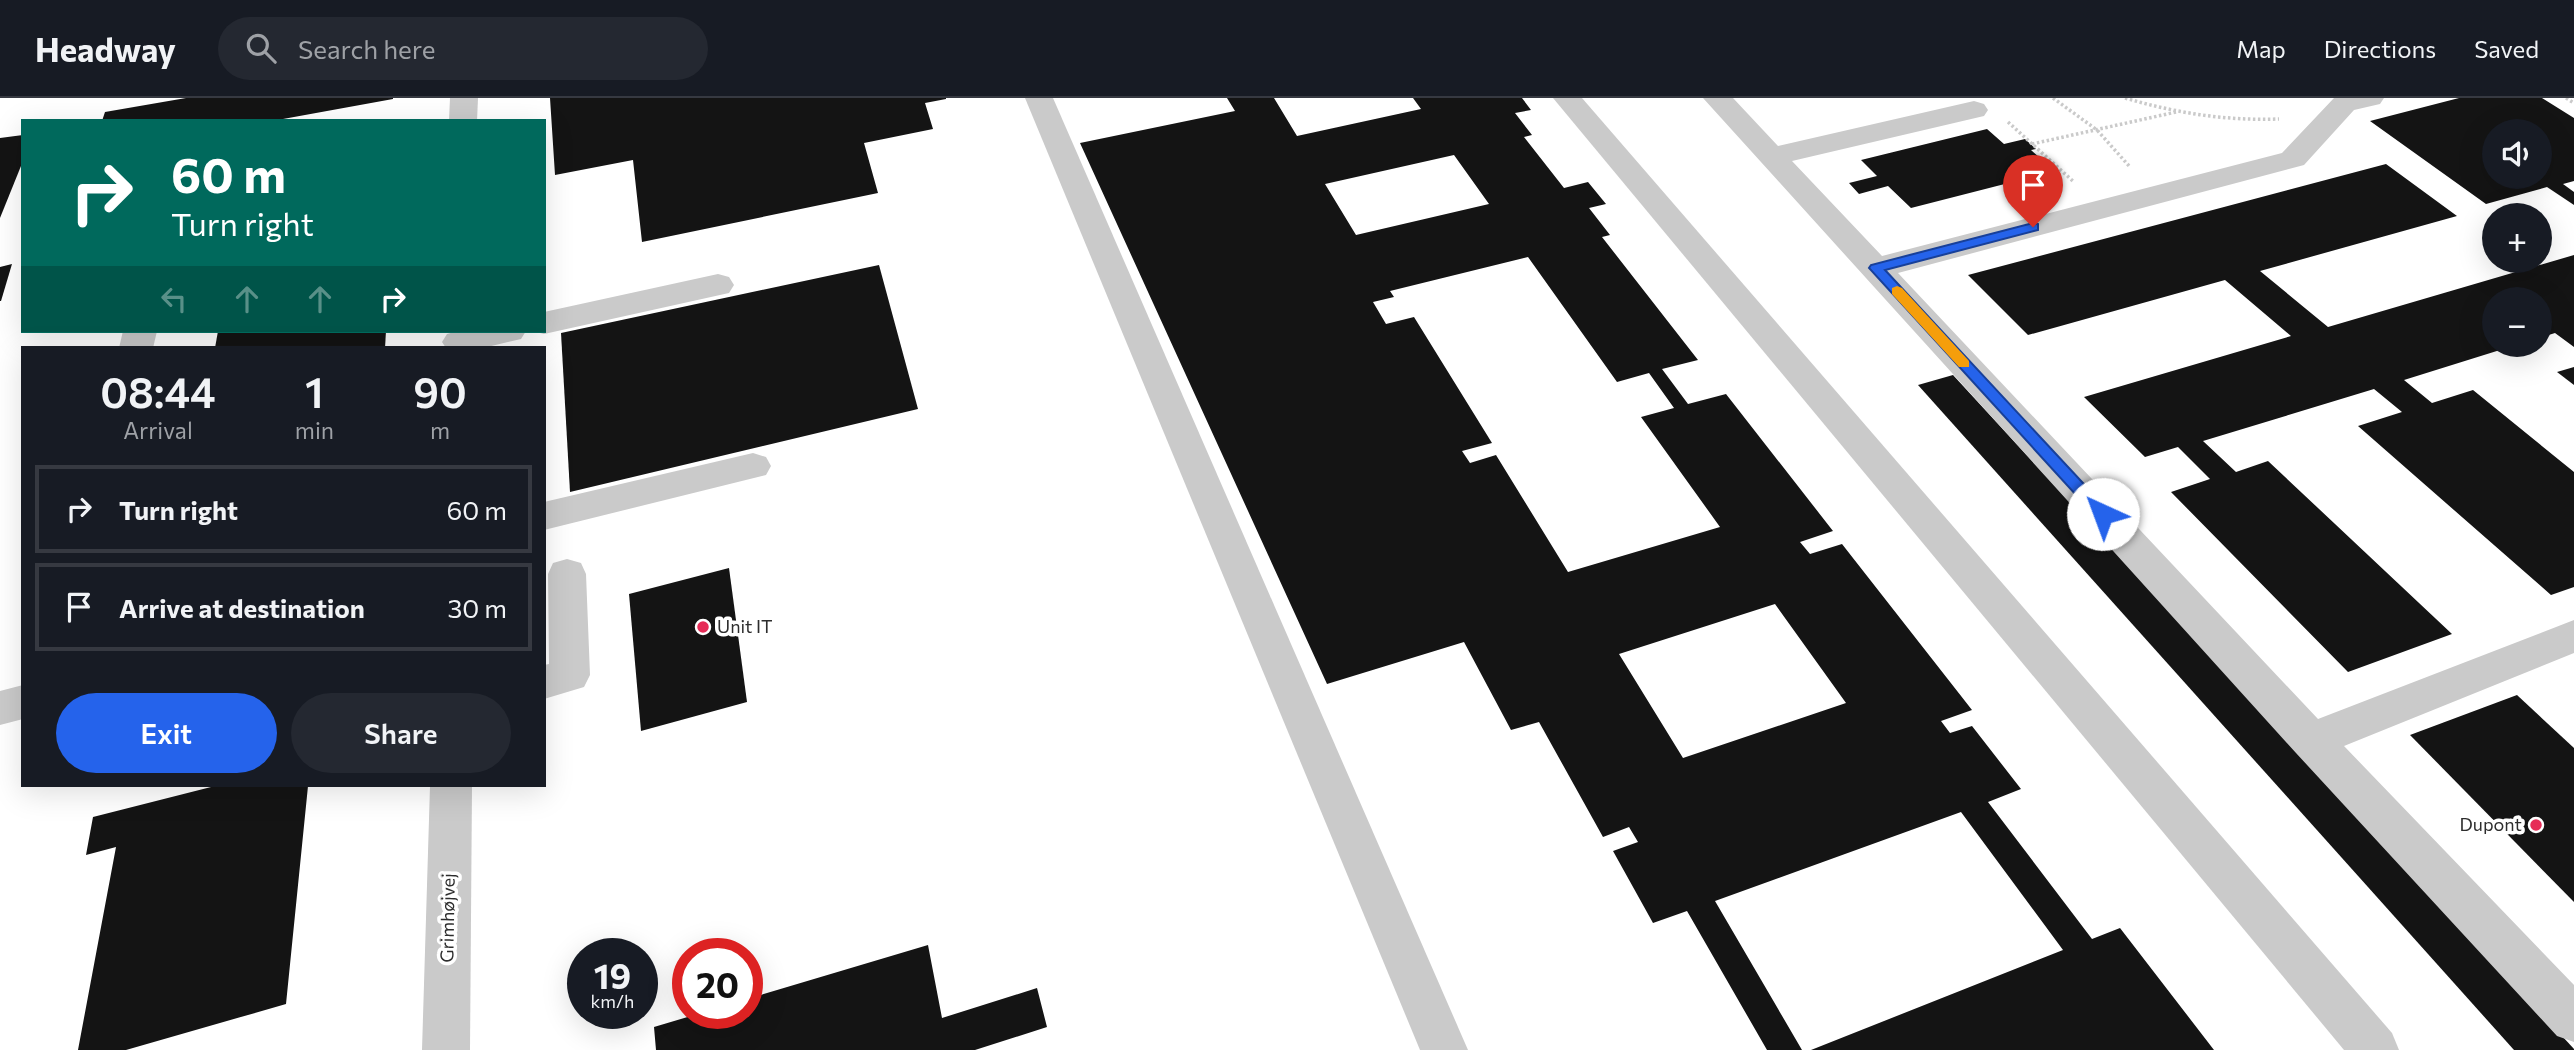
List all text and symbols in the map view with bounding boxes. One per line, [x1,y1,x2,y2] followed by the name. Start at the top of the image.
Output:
[218,17,708,80] search box
[35,28,176,69] text: Headway
[242,29,280,67] icon: search
[298,33,436,64] text: Search here
[2236,34,2286,63] text: Map
[2324,34,2436,63] text: Directions
[2474,34,2539,63] text: Saved
[2482,119,2552,357] map controls
[2482,119,2552,189] button: sound
[171,143,286,203] text: 60 m
[56,147,147,238] icon: right
[2003,155,2063,227] pin
[2014,166,2052,204] icon: arrive
[171,203,314,243] text: Turn right
[2482,203,2552,273] button: +
[155,280,193,318] icon: left
[228,280,266,318] icon: ahead
[301,280,339,318] icon: ahead
[374,280,412,318] icon: right
[2482,287,2552,357] button: −
[100,365,216,417] text: 08:44
[305,365,324,417] text: 1
[413,365,467,417] text: 90
[123,416,193,444] text: Arrival
[295,416,334,444] text: min
[430,416,450,444] text: m
[2066,477,2140,551] position arrow
[60,490,98,528] icon: right
[119,494,238,525] text: Turn right
[447,494,507,525] text: 60 m
[60,588,98,626] icon: arrive
[119,592,365,623] text: Arrive at destination
[448,592,507,623] text: 30 m
[717,615,773,637] place label: Unit IT
[695,619,711,635] marker: Unit IT
[56,693,277,773] button: Exit
[291,693,511,773] button: Share
[2460,813,2522,835] place label: Dupont
[2528,817,2544,833] marker: Dupont
[435,873,459,963] street label: Grimhøjvej
[672,938,763,1029] speed limit sign: 20
[594,953,631,996] text: 19
[591,990,634,1012] text: km/h

